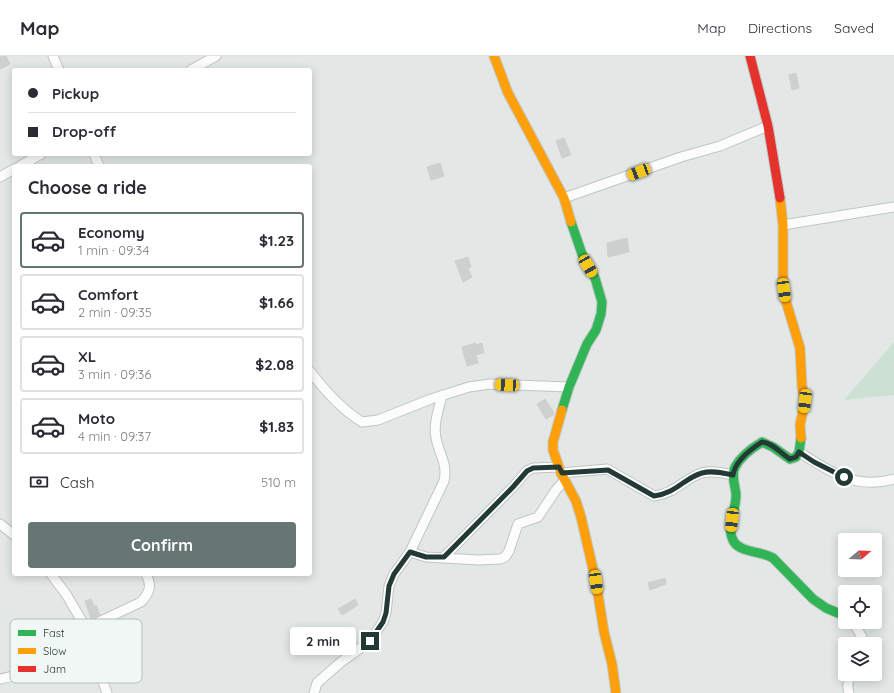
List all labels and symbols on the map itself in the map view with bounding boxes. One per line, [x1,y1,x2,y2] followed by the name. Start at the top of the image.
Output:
[626,162,652,182] car
[577,253,599,279] car
[776,277,792,303] car
[495,378,519,392] car
[798,388,812,414] car
[835,468,853,486] route start
[725,507,739,533] car
[838,533,882,577] north arrow
[588,569,604,595] car
[10,619,142,683] legend
[43,626,65,640] text: Fast
[290,627,356,655] callout: 2 min
[361,632,379,650] route end
[43,644,67,658] text: Slow
[43,662,66,676] text: Jam

